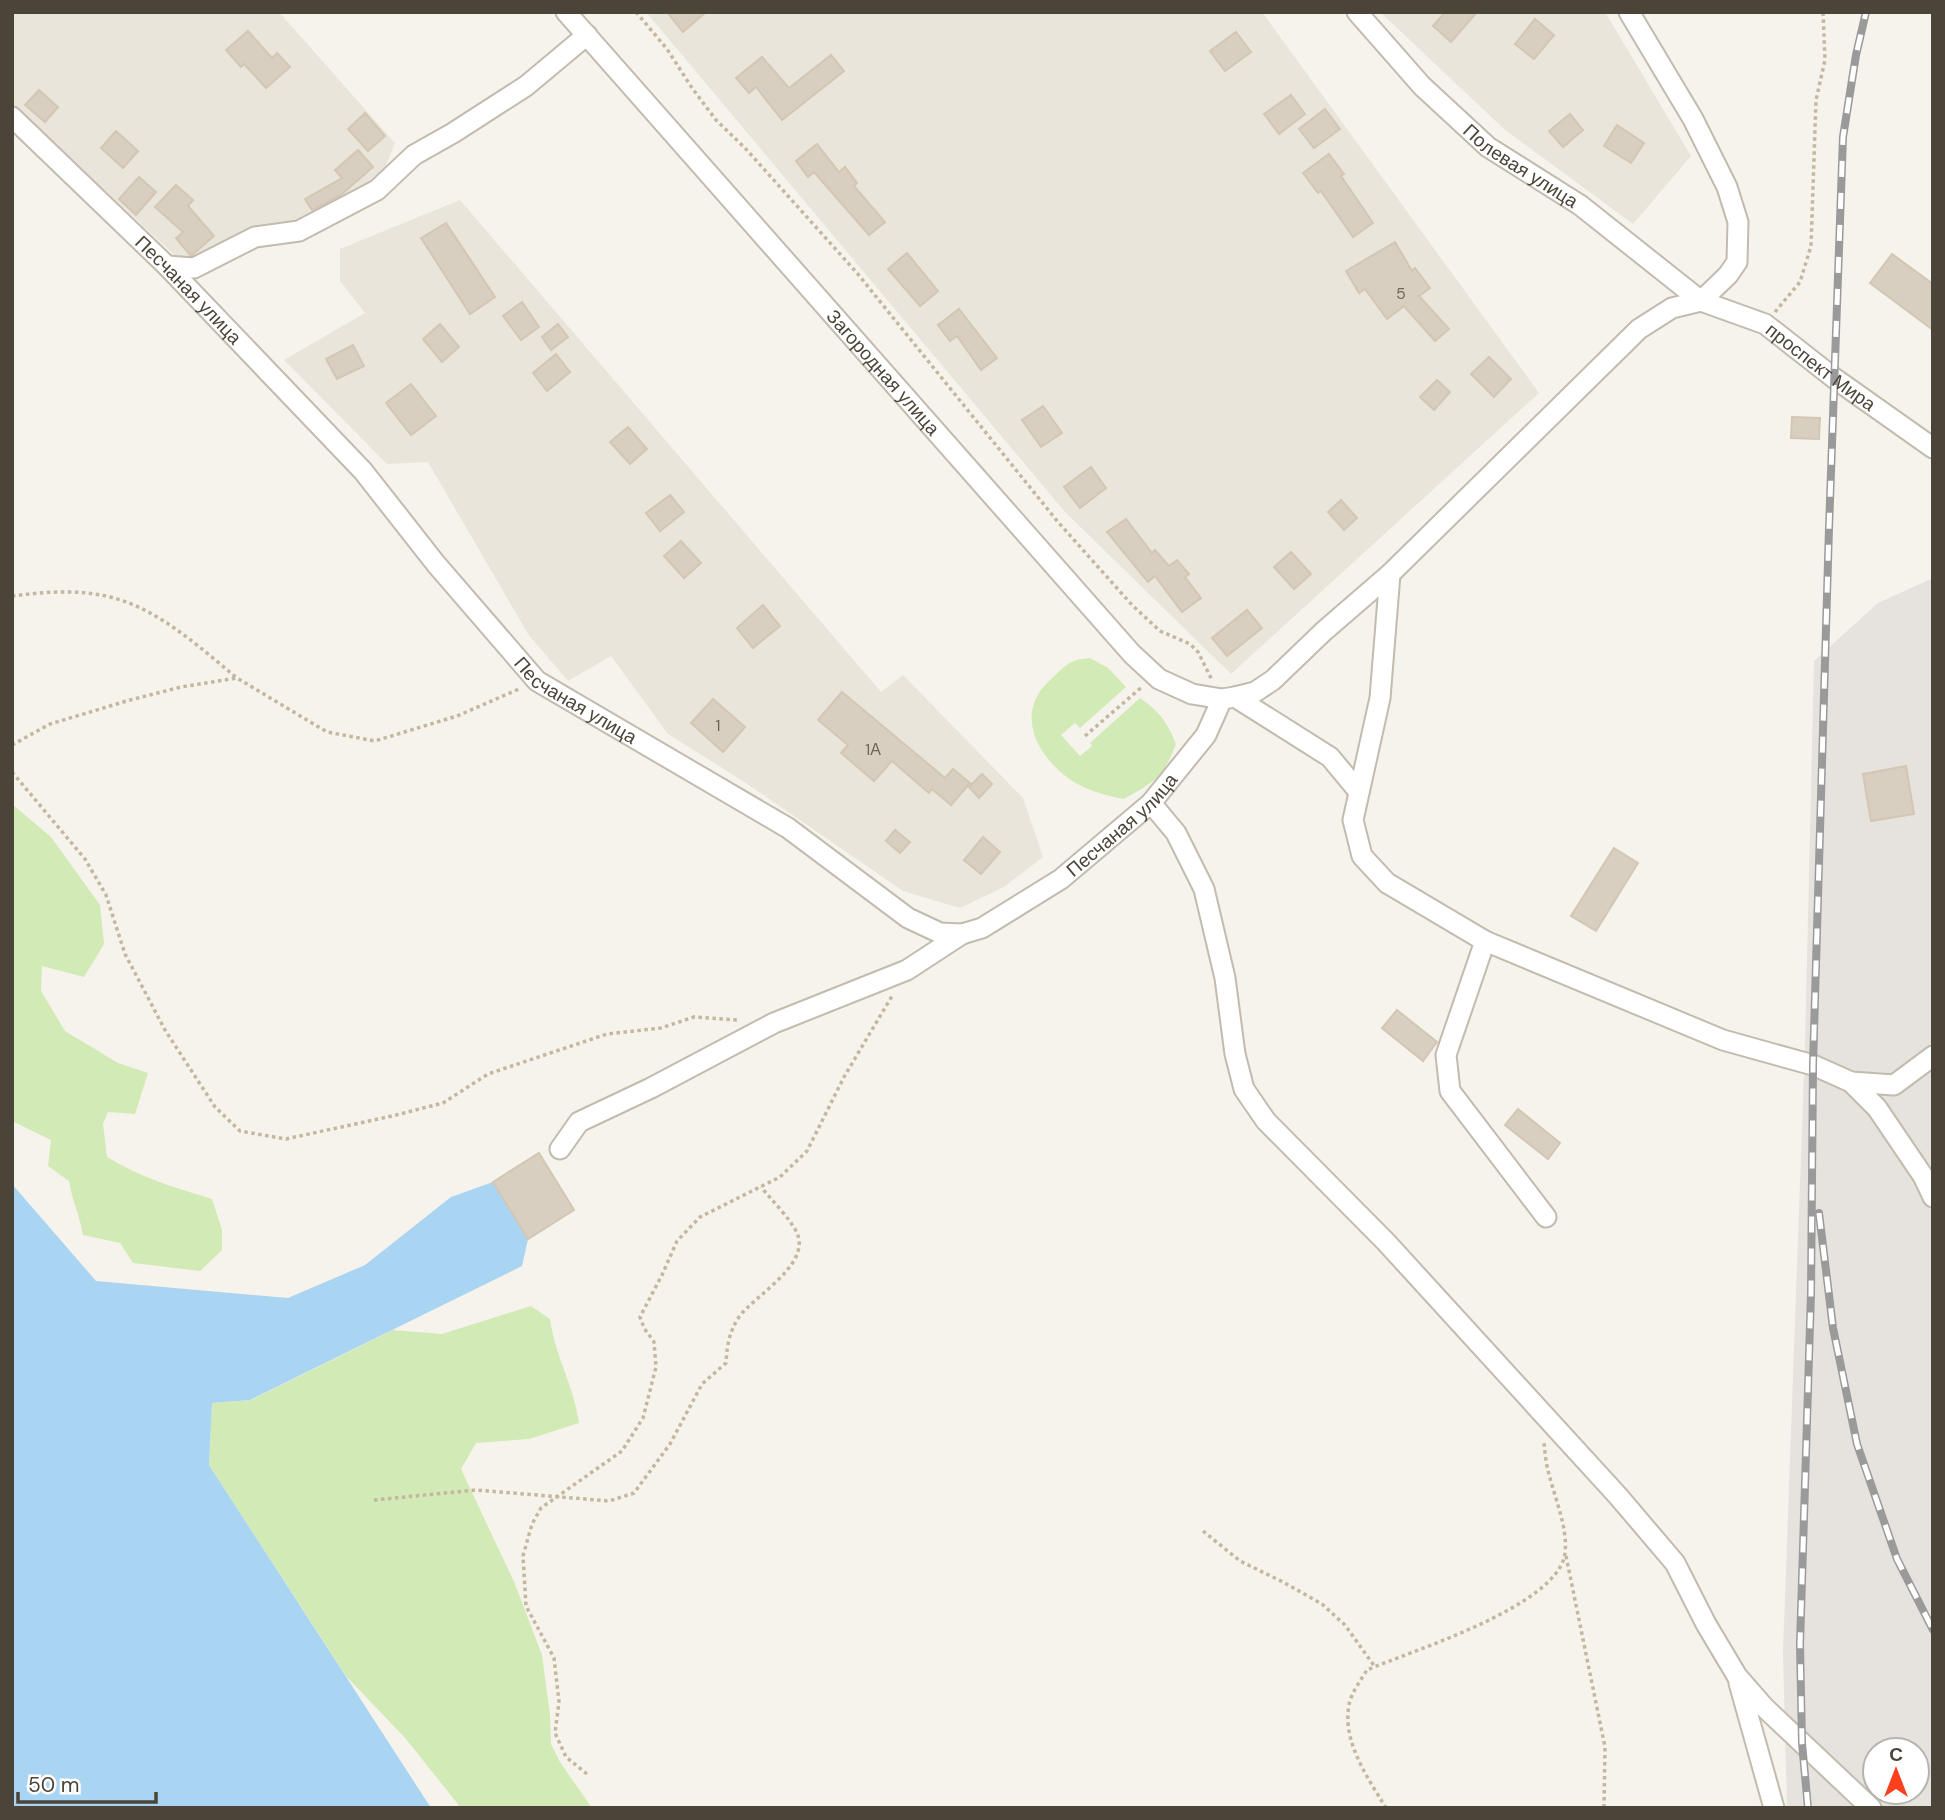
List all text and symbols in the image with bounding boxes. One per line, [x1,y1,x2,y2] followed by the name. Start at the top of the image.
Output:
[1458,118,1583,213] street label: Полевая улица
[130,230,248,350] street label: Песчаная улица
[1396,283,1406,304] house number: 5
[821,304,946,441] street label: Загородная улица
[1761,317,1881,417] street label: проспект Мира
[509,651,642,750] street label: Песчаная улица
[716,715,721,736] house number: 1
[865,739,881,760] house number: 1А
[1061,768,1183,882] street label: Песчаная улица
[1861,1736,1931,1806] north arrow
[1889,1742,1903,1767] text: С
[18,1760,156,1804] scale bar
[28,1771,79,1799] text: 50 m

